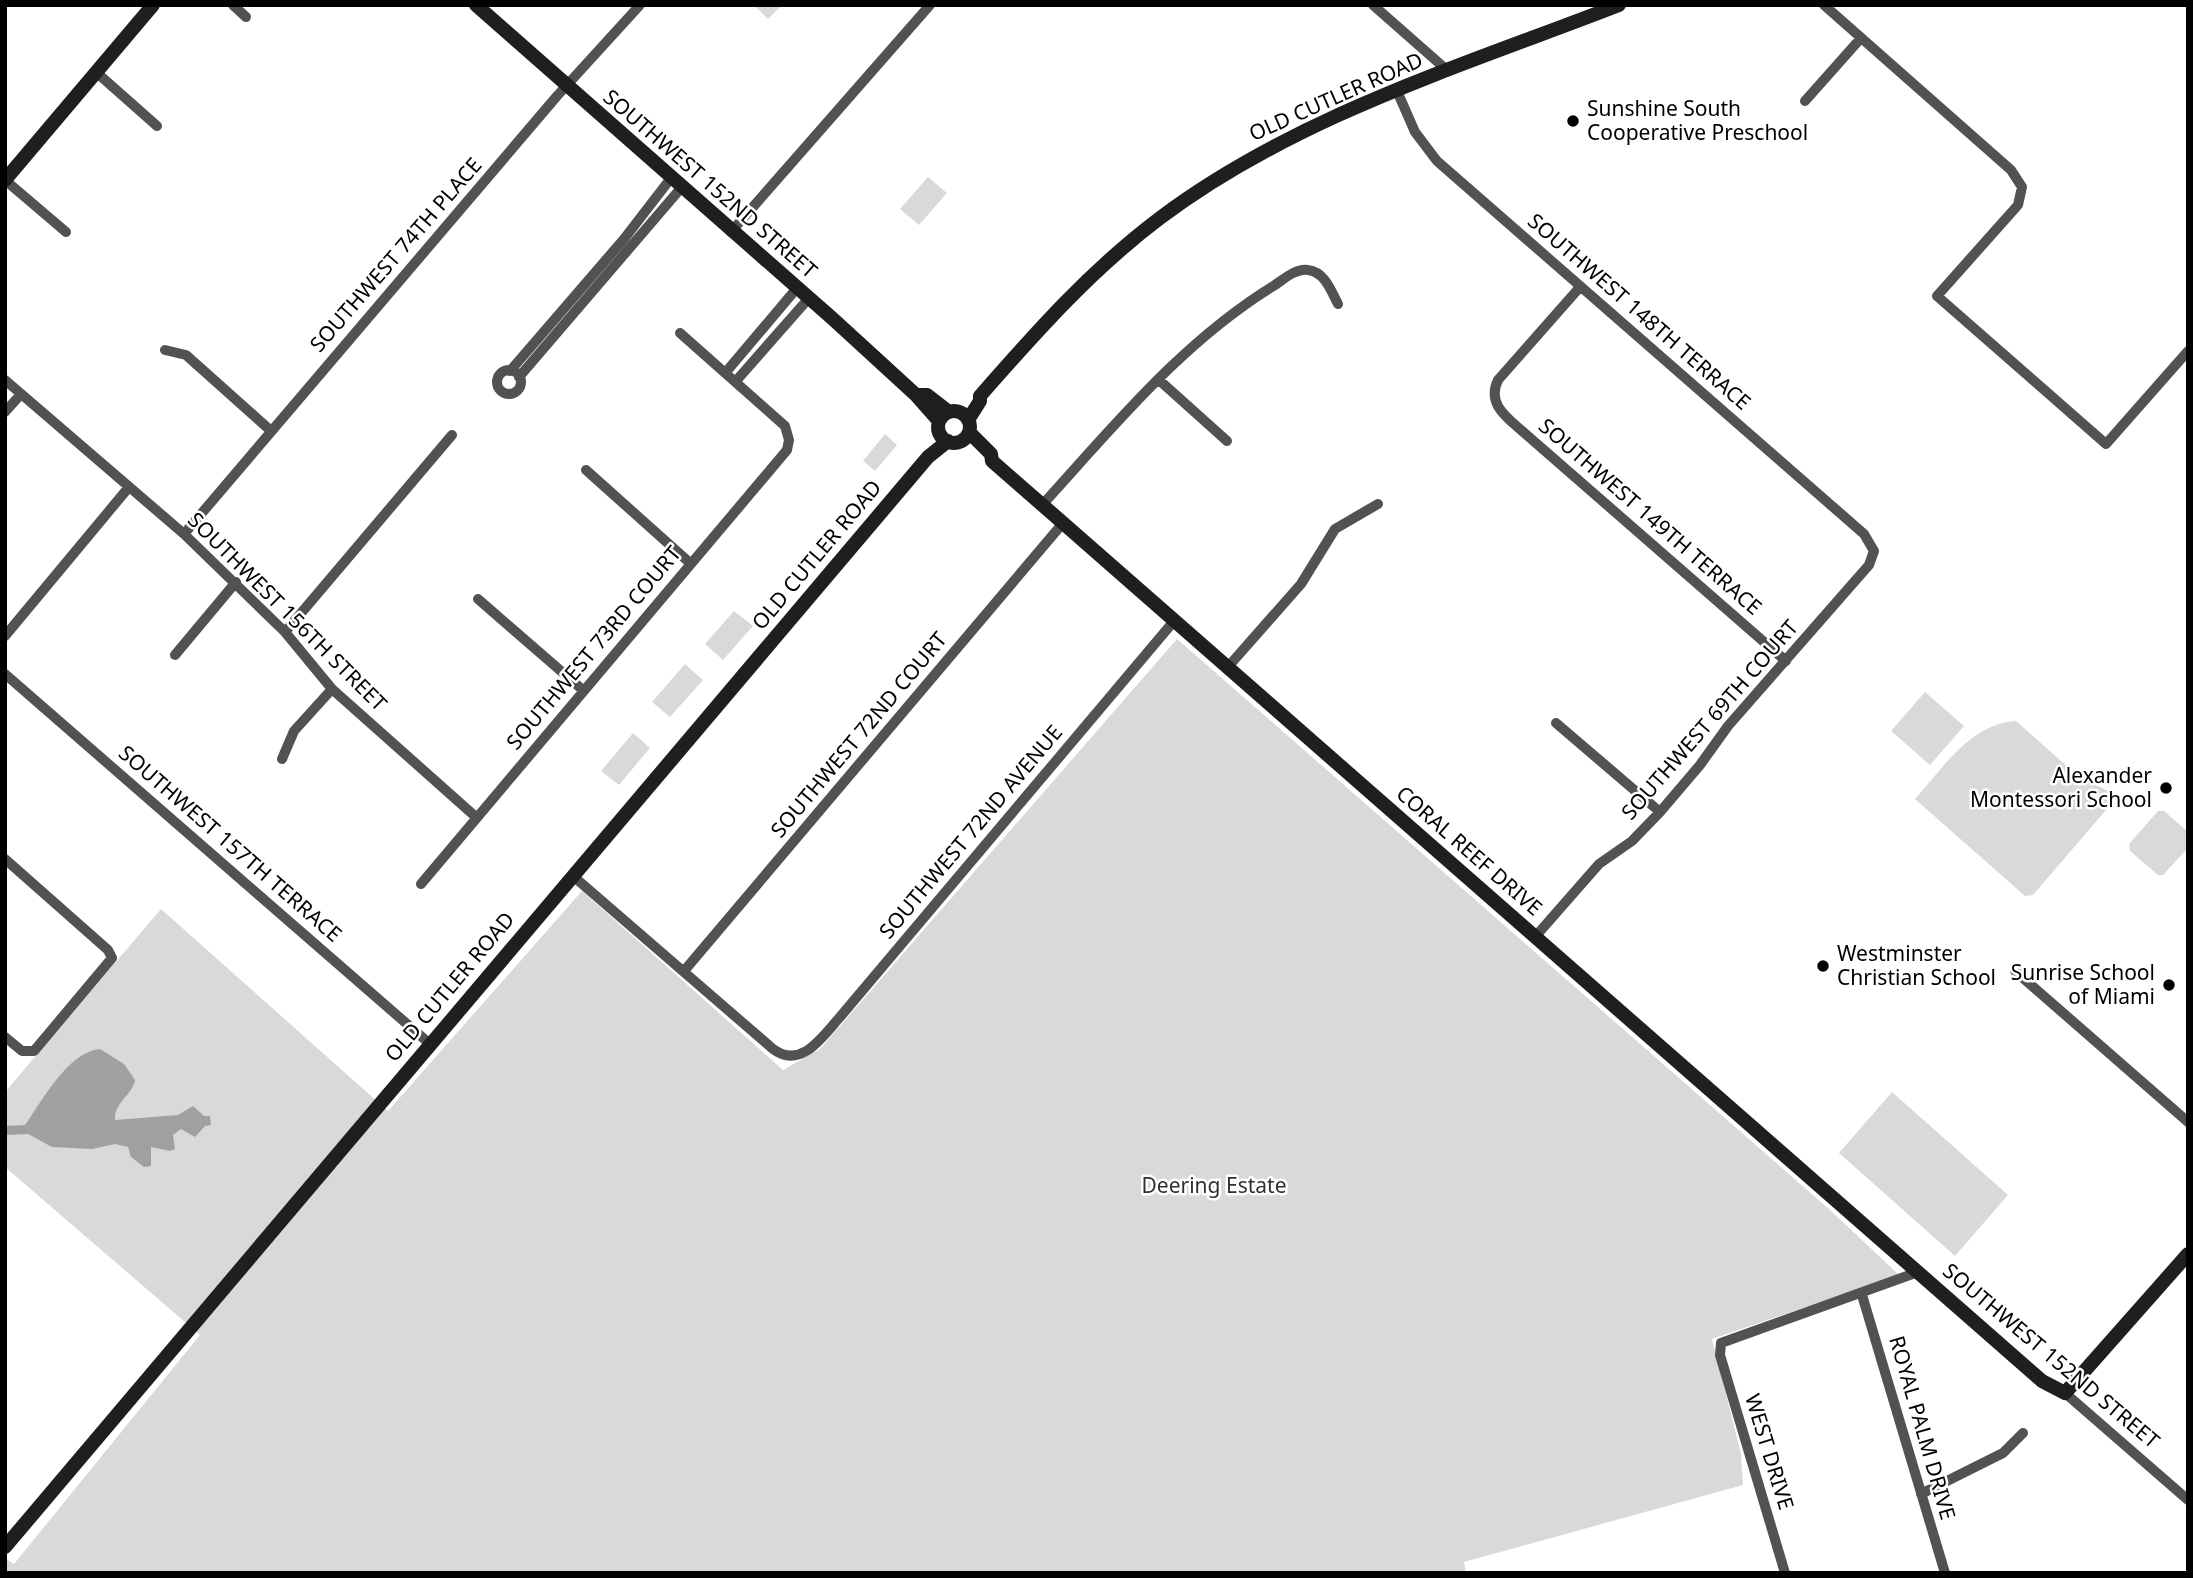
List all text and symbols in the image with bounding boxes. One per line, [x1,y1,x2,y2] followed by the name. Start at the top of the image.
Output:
[1244,45,1427,147] street label: OLD CUTLER ROAD
[598,83,824,284] street label: SOUTHWEST 152ND STREET
[1587,94,1808,146] place label: Sunshine South Cooperative Preschool
[1565,113,1581,129] marker: Sunshine South Cooperative Preschool
[303,151,487,357] street label: SOUTHWEST 74TH PLACE
[1522,207,1757,416] street label: SOUTHWEST 148TH TERRACE
[1533,412,1768,621] street label: SOUTHWEST 149TH TERRACE
[745,474,887,635] street label: OLD CUTLER ROAD
[182,506,393,717] street label: SOUTHWEST 156TH STREET
[500,539,687,755] street label: SOUTHWEST 73RD COURT
[1615,613,1804,825] street label: SOUTHWEST 69TH COURT
[764,625,953,843] street label: SOUTHWEST 72ND COURT
[872,719,1068,944] street label: SOUTHWEST 72ND AVENUE
[113,739,348,948] street label: SOUTHWEST 157TH TERRACE
[1970,761,2152,813] place label: Alexander Montessori School
[1391,779,1549,921] street label: CORAL REEF DRIVE
[2158,780,2174,796] marker: Alexander Montessori School
[378,906,520,1067] street label: OLD CUTLER ROAD
[1837,939,1996,991] place label: Westminster Christian School
[1815,958,1831,974] marker: Westminster Christian School
[2011,958,2155,1010] place label: Sunrise School of Miami
[2161,977,2177,993] marker: Sunrise School of Miami
[1142,1171,1286,1199] park label: Deering Estate
[1938,1256,2166,1454] street label: SOUTHWEST 152ND STREET
[1883,1332,1963,1523] street label: ROYAL PALM DRIVE
[1739,1390,1801,1513] street label: WEST DRIVE

